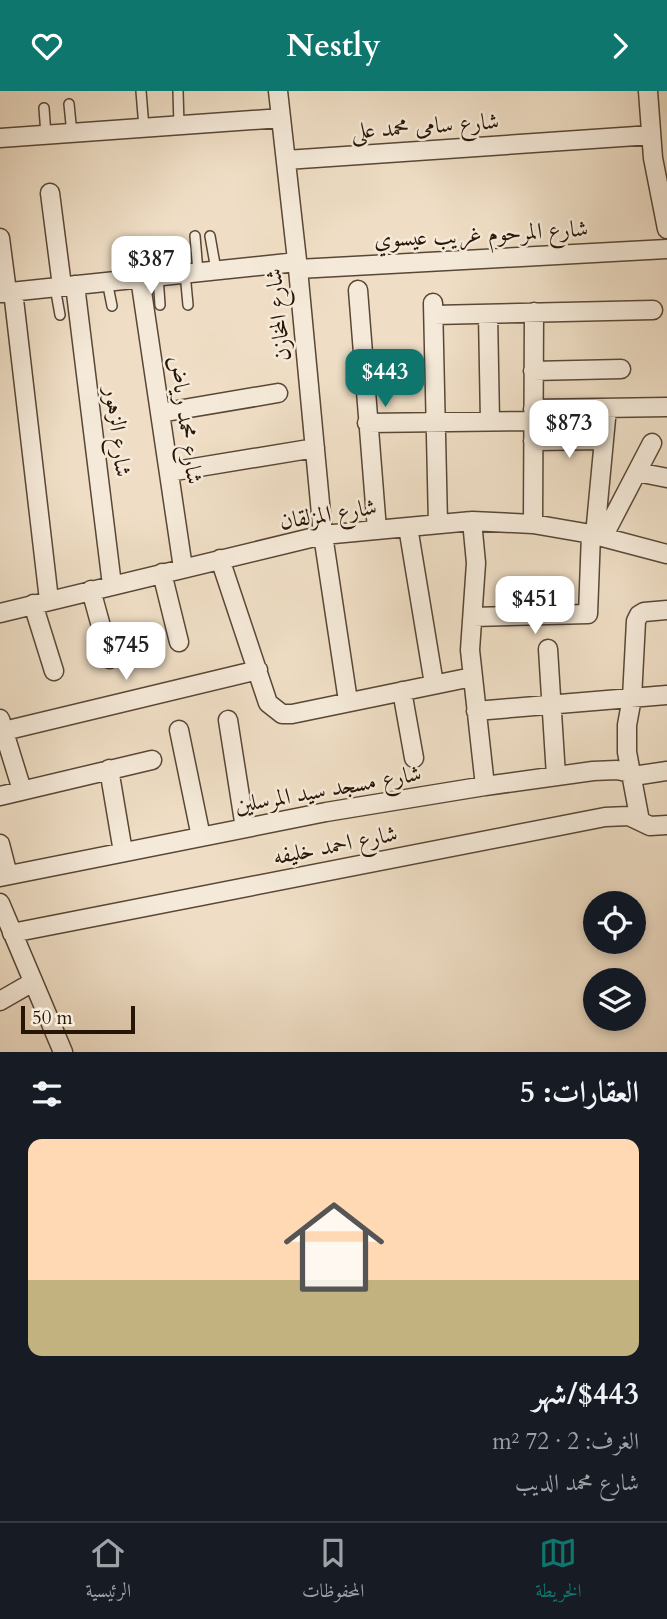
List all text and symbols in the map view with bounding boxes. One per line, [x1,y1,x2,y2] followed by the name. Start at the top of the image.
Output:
[286,24,381,68] text: Nestly
[28,27,66,65] icon: heart
[601,27,639,65] icon: forward
[350,105,500,151] street label: شارع سامى محمد على
[373,213,589,259] street label: شارع المرحوم غريب عيسوي
[110,237,192,296] pin: $387
[127,243,175,274] text: $387
[258,267,302,363] street label: شارع المخازن
[344,349,426,409] pin: $443
[158,354,210,487] street label: شارع محمد رياض
[361,356,409,387] text: $443
[93,383,139,479] street label: شارع الزهور
[528,401,610,460] pin: $873
[545,407,593,438] text: $873
[277,491,380,541] street label: شارع المزلقان
[494,577,576,636] pin: $451
[511,583,559,614] text: $451
[85,623,167,682] pin: $745
[102,629,150,660] text: $745
[232,757,425,825] street label: شارع مسجد سيد المرسلين
[270,818,401,876] street label: شارع احمد خليفه
[583,891,646,1031] map controls
[583,891,646,954] button: locate
[583,968,646,1031] button: layers
[21,1003,135,1035] scale bar
[32,1005,73,1031] text: 50 m
[520,1072,639,1113] text: العقارات: 5
[28,1075,66,1113] icon: filters
[271,1184,397,1310] icon: home
[533,1374,639,1415] text: $443/شهر
[492,1426,639,1457] text: الغرف: 2 · 72 m²
[515,1467,639,1498] text: شارع محمد الديب
[85,1534,131,1609] tab: الرئيسية
[302,1534,365,1609] tab: المحفوظات
[535,1534,582,1609] tab: الخريطة

